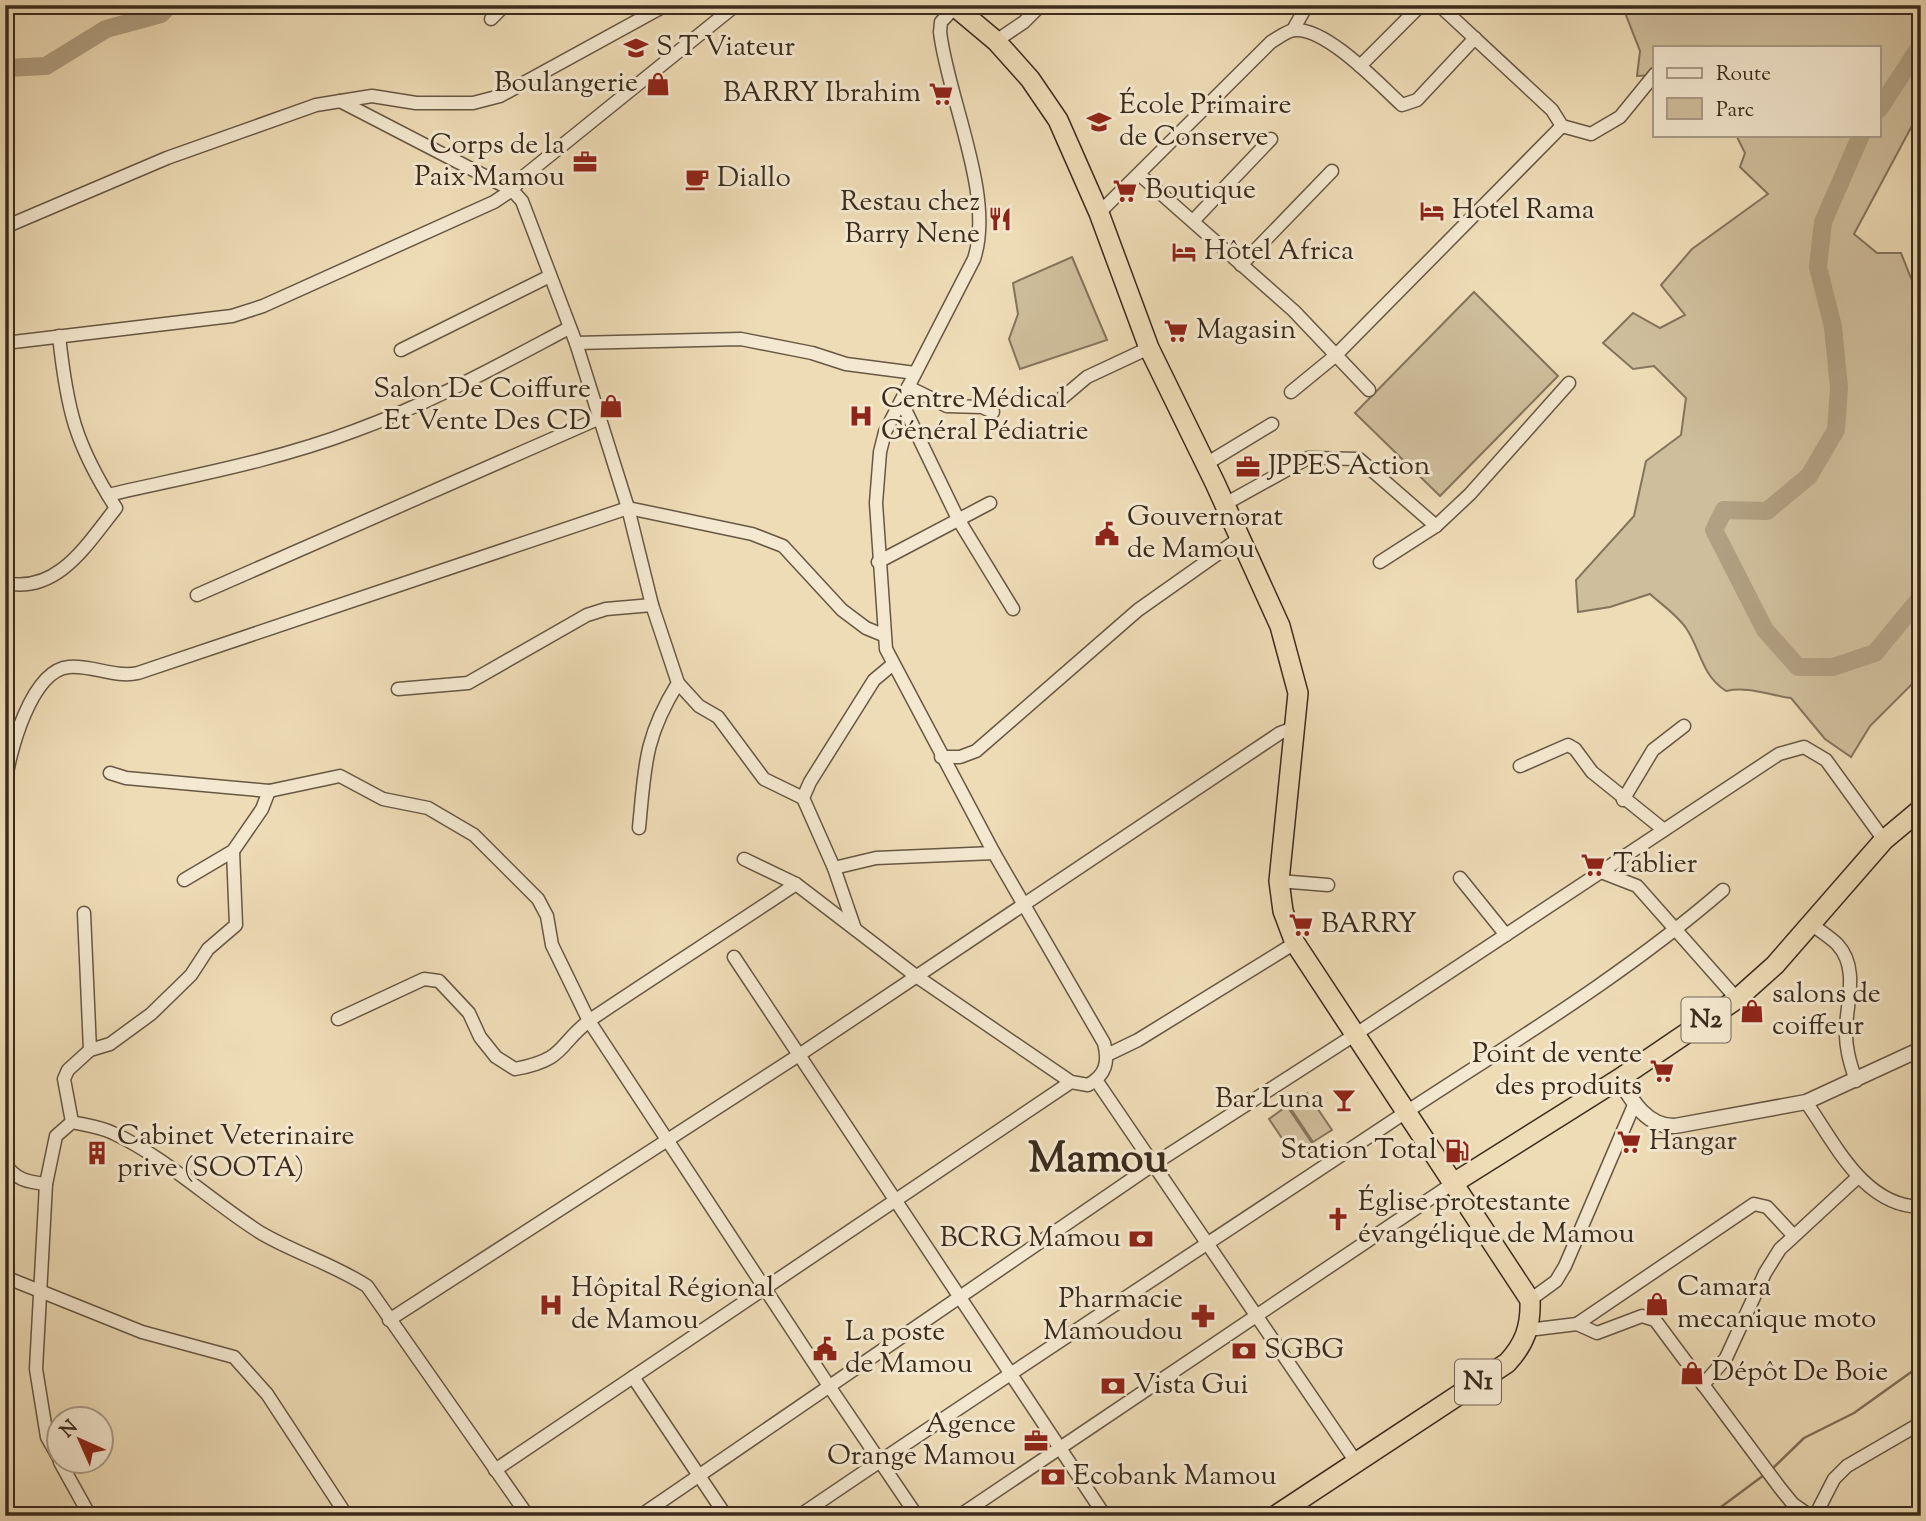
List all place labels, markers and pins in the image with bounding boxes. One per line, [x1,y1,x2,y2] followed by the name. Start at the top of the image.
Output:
[656,28,796,68] place label: S T Viateur
[622,34,650,62] school or university icon: S T Viateur
[494,64,638,104] place label: Boulangerie
[644,70,672,98] shop icon: Boulangerie
[723,74,921,114] place label: BARRY Ibrahim
[927,80,955,108] supermarket icon: BARRY Ibrahim
[1119,86,1292,158] place label: École Primaire de Conserve
[1085,108,1113,136] school or university icon: École Primaire de Conserve
[414,126,565,198] place label: Corps de la Paix Mamou
[571,148,599,176] office icon: Corps de la Paix Mamou
[717,159,791,199] place label: Diallo
[683,165,711,193] cafe icon: Diallo
[1145,171,1256,211] place label: Boutique
[1111,177,1139,205] supermarket icon: Boutique
[840,183,980,255] place label: Restau chez Barry Nene
[1452,191,1595,231] place label: Hotel Rama
[1418,197,1446,225] hotel icon: Hotel Rama
[986,205,1014,233] restaurant icon: Restau chez Barry Nene
[1204,232,1354,272] place label: Hôtel Africa
[1170,238,1198,266] hotel icon: Hôtel Africa
[1196,311,1296,351] place label: Magasin
[1162,317,1190,345] supermarket icon: Magasin
[373,370,591,442] place label: Salon De Coiffure Et Vente Des CD
[881,380,1088,452] place label: Centre Médical Général Pédiatrie
[597,392,625,420] shop icon: Salon De Coiffure Et Vente Des CD
[847,402,875,430] hospital icon: Centre Médical Général Pédiatrie
[1266,447,1430,487] place label: JPPES Action
[1234,453,1262,481] office icon: JPPES Action
[1127,498,1283,570] place label: Gouvernorat de Mamou
[1093,520,1121,548] public building icon: Gouvernorat de Mamou
[1613,845,1698,885] place label: Tablier
[1579,851,1607,879] supermarket icon: Tablier
[1321,905,1417,945] place label: BARRY
[1287,911,1315,939] supermarket icon: BARRY
[1772,975,1881,1047] place label: salons de coiffeur
[1738,997,1766,1025] shop icon: salons de coiffeur
[1472,1035,1642,1107] place label: Point de vente des produits
[1648,1057,1676,1085] supermarket icon: Point de vente des produits
[1215,1080,1324,1120] place label: Bar Luna
[1330,1086,1358,1114] bar icon: Bar Luna
[117,1117,354,1189] place label: Cabinet Veterinaire prive (SOOTA)
[1649,1122,1738,1162] place label: Hangar
[1615,1128,1643,1156] supermarket icon: Hangar
[1280,1131,1437,1171] place label: Station Total
[1443,1137,1471,1165] fuel station icon: Station Total
[83,1139,111,1167] building icon: Cabinet Veterinaire prive (SOOTA)
[1358,1183,1635,1255] place label: Église protestante évangélique de Mamou
[1324,1205,1352,1233] church icon: Église protestante évangélique de Mamou
[940,1219,1121,1259] place label: BCRG Mamou
[1127,1225,1155,1253] bank icon: BCRG Mamou
[1677,1268,1876,1340] place label: Camara mecanique moto
[571,1269,774,1341] place label: Hôpital Régional de Mamou
[1043,1280,1183,1352] place label: Pharmacie Mamoudou
[1643,1290,1671,1318] shop icon: Camara mecanique moto
[537,1291,565,1319] hospital icon: Hôpital Régional de Mamou
[1189,1302,1217,1330] pharmacy icon: Pharmacie Mamoudou
[845,1313,973,1385] place label: La poste de Mamou
[1264,1331,1344,1371] place label: SGBG
[811,1335,839,1363] public building icon: La poste de Mamou
[1230,1337,1258,1365] bank icon: SGBG
[1712,1353,1888,1393] place label: Dépôt De Boie
[1678,1359,1706,1387] shop icon: Dépôt De Boie
[1133,1366,1248,1406] place label: Vista Gui
[1099,1372,1127,1400] bank icon: Vista Gui
[827,1405,1016,1477] place label: Agence Orange Mamou
[1022,1427,1050,1455] office icon: Agence Orange Mamou
[1073,1457,1277,1497] place label: Ecobank Mamou
[1039,1463,1067,1491] bank icon: Ecobank Mamou

